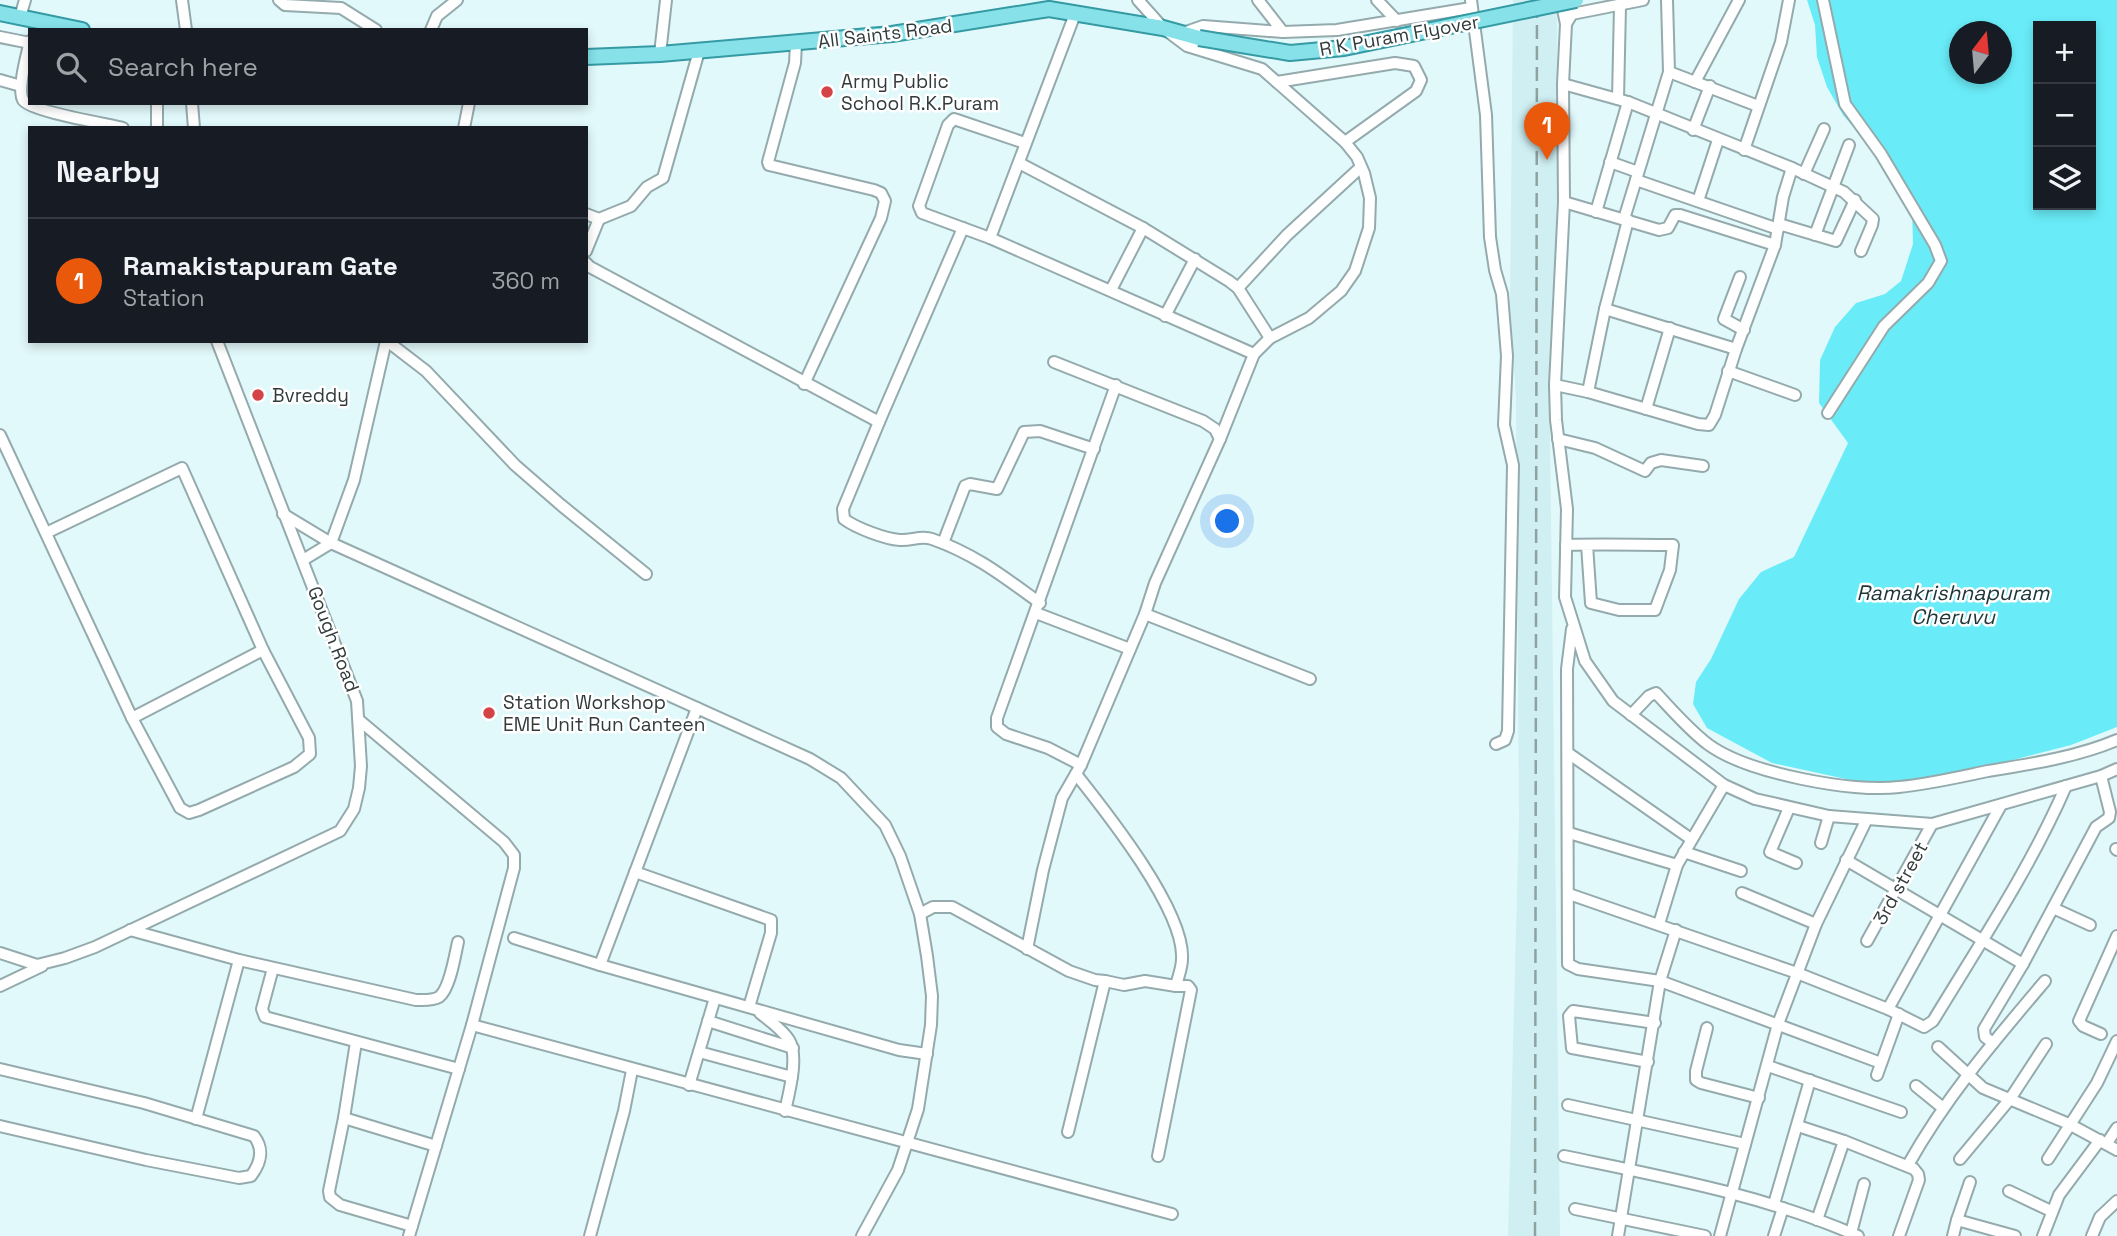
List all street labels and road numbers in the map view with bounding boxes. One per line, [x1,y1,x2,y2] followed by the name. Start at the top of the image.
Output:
[1317,9,1481,62] street label: R K Puram Flyover
[817,13,954,54] street label: All Saints Road
[302,583,365,696] street label: Gough Road
[1867,837,1934,929] street label: 3rd street

